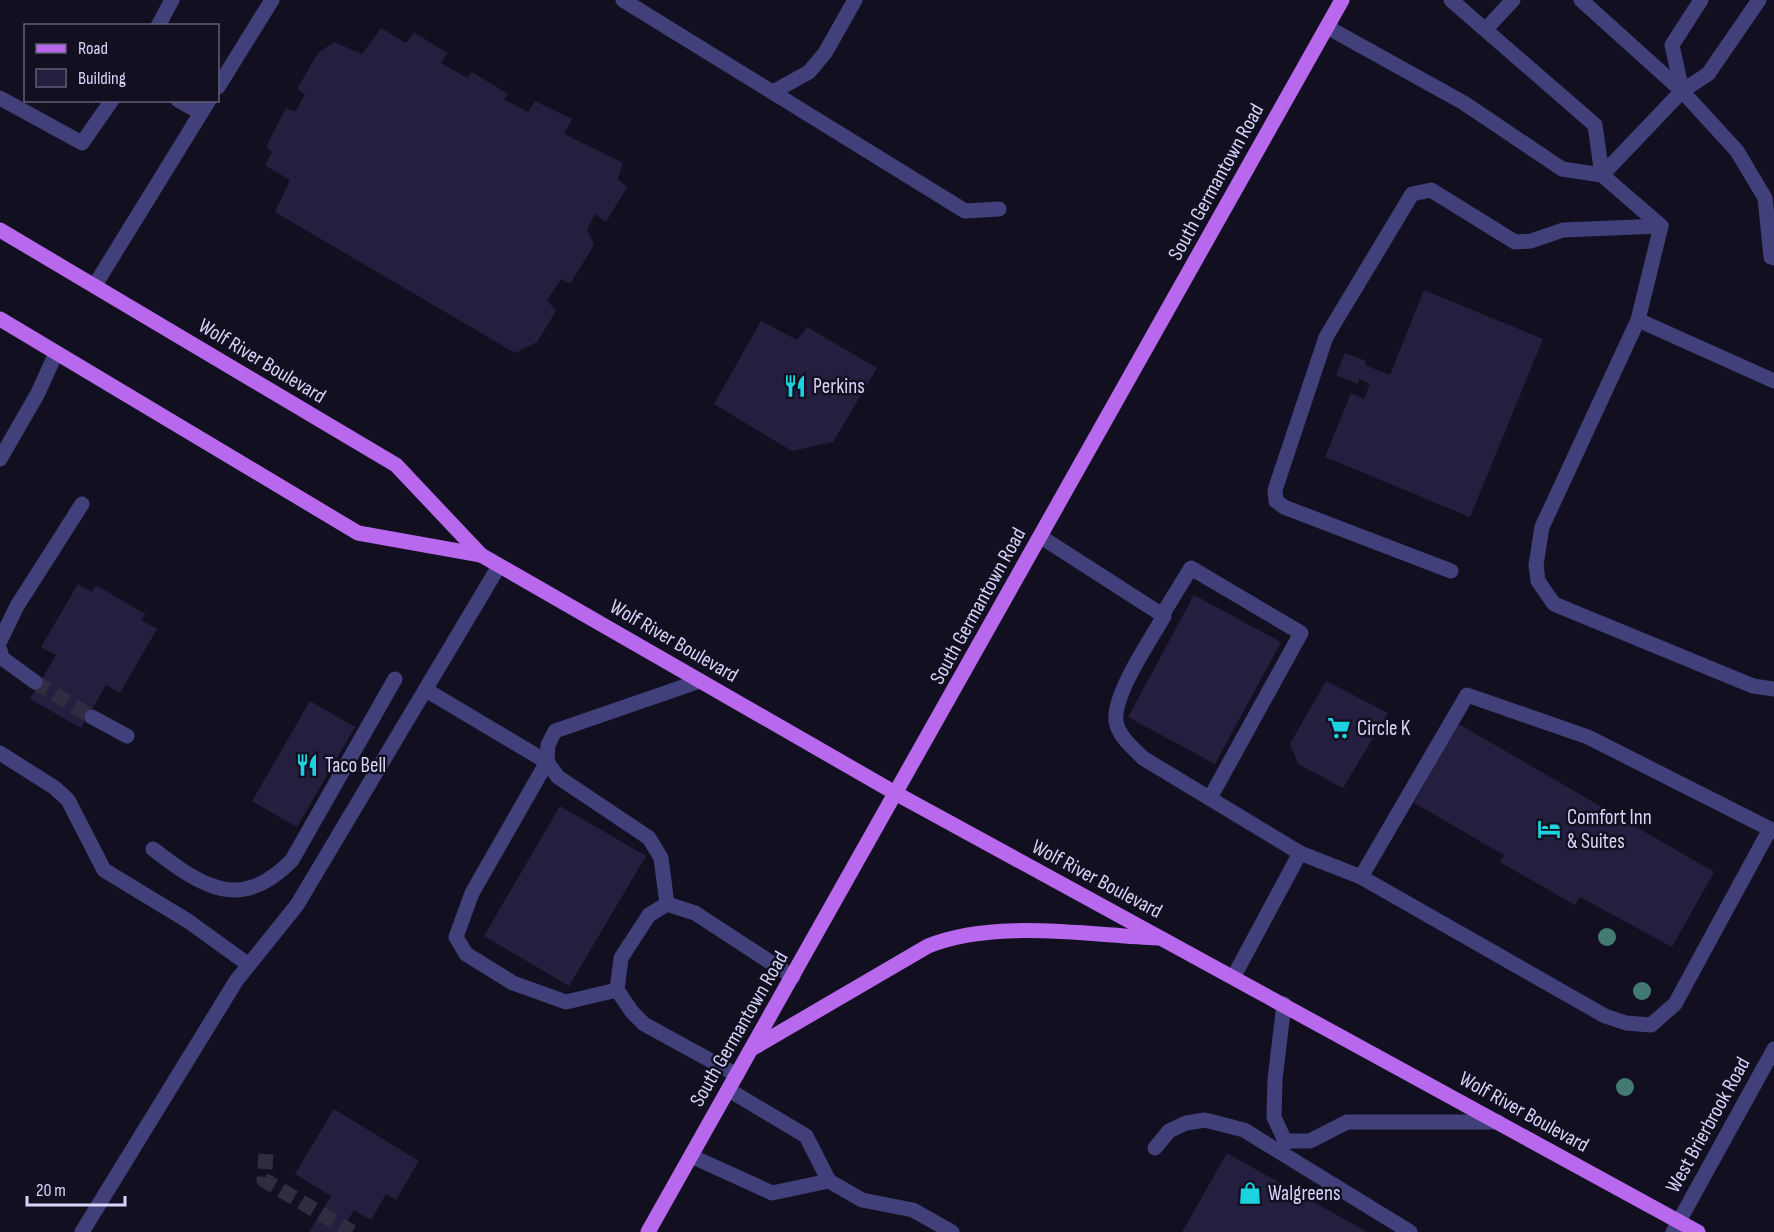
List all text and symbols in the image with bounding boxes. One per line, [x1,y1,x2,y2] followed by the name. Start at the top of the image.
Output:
[24,24,219,102] legend
[78,38,108,59] text: Road
[78,68,126,89] text: Building
[1163,99,1269,265] street label: South Germantown Road
[194,313,330,409] street label: Wolf River Boulevard
[782,373,808,399] restaurant icon: Perkins
[813,374,865,399] place label: Perkins
[925,523,1031,689] street label: South Germantown Road
[605,594,743,688] street label: Wolf River Boulevard
[1326,715,1352,741] supermarket icon: Circle K
[1357,716,1411,741] place label: Circle K
[294,752,320,778] restaurant icon: Taco Bell
[325,753,386,778] place label: Taco Bell
[1567,805,1652,854] place label: Comfort Inn & Suites
[1536,816,1562,842] hotel icon: Comfort Inn & Suites
[1028,834,1166,924] street label: Wolf River Boulevard
[684,947,794,1111] street label: South Germantown Road
[1660,1053,1756,1197] street label: West Brierbrook Road
[1455,1066,1593,1158] street label: Wolf River Boulevard
[27,1169,124,1207] scale bar
[36,1180,66,1201] text: 20 m
[1237,1180,1263,1206] shop icon: Walgreens
[1268,1181,1341,1206] place label: Walgreens

